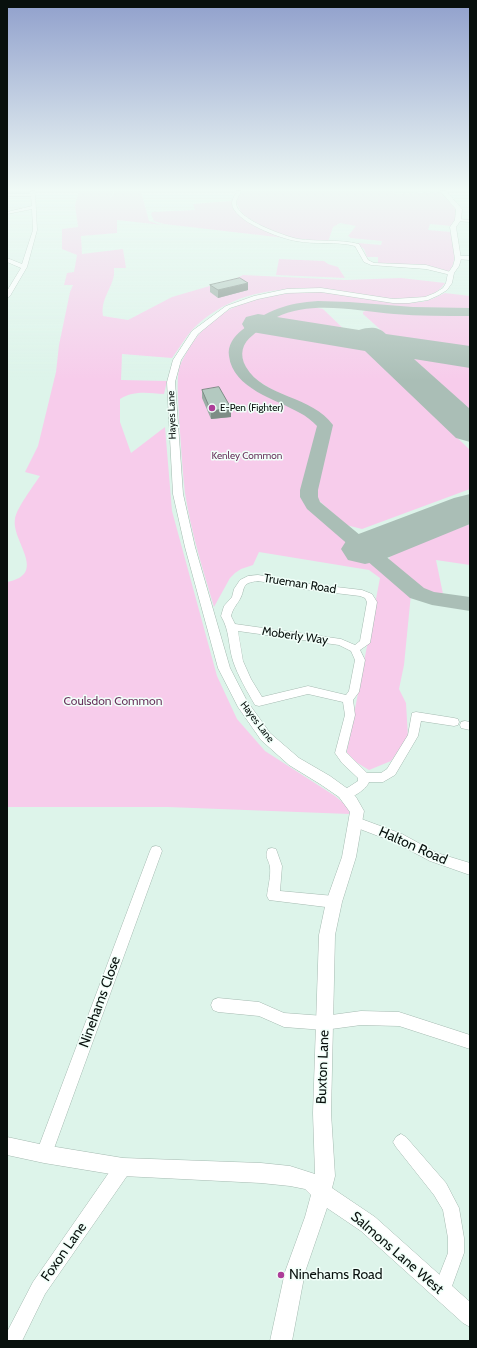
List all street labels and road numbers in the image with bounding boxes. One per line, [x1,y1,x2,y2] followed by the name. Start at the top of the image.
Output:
[165,391,179,439] street label: Hayes Lane
[263,571,337,597] street label: Trueman Road
[261,624,329,648] street label: Moberly Way
[238,699,276,745] street label: Hayes Lane
[376,823,450,869] street label: Halton Road
[76,954,124,1050] street label: Ninehams Close
[313,1030,333,1104] street label: Buxton Lane
[347,1208,447,1298] street label: Salmons Lane West
[38,1219,90,1285] street label: Foxon Lane

